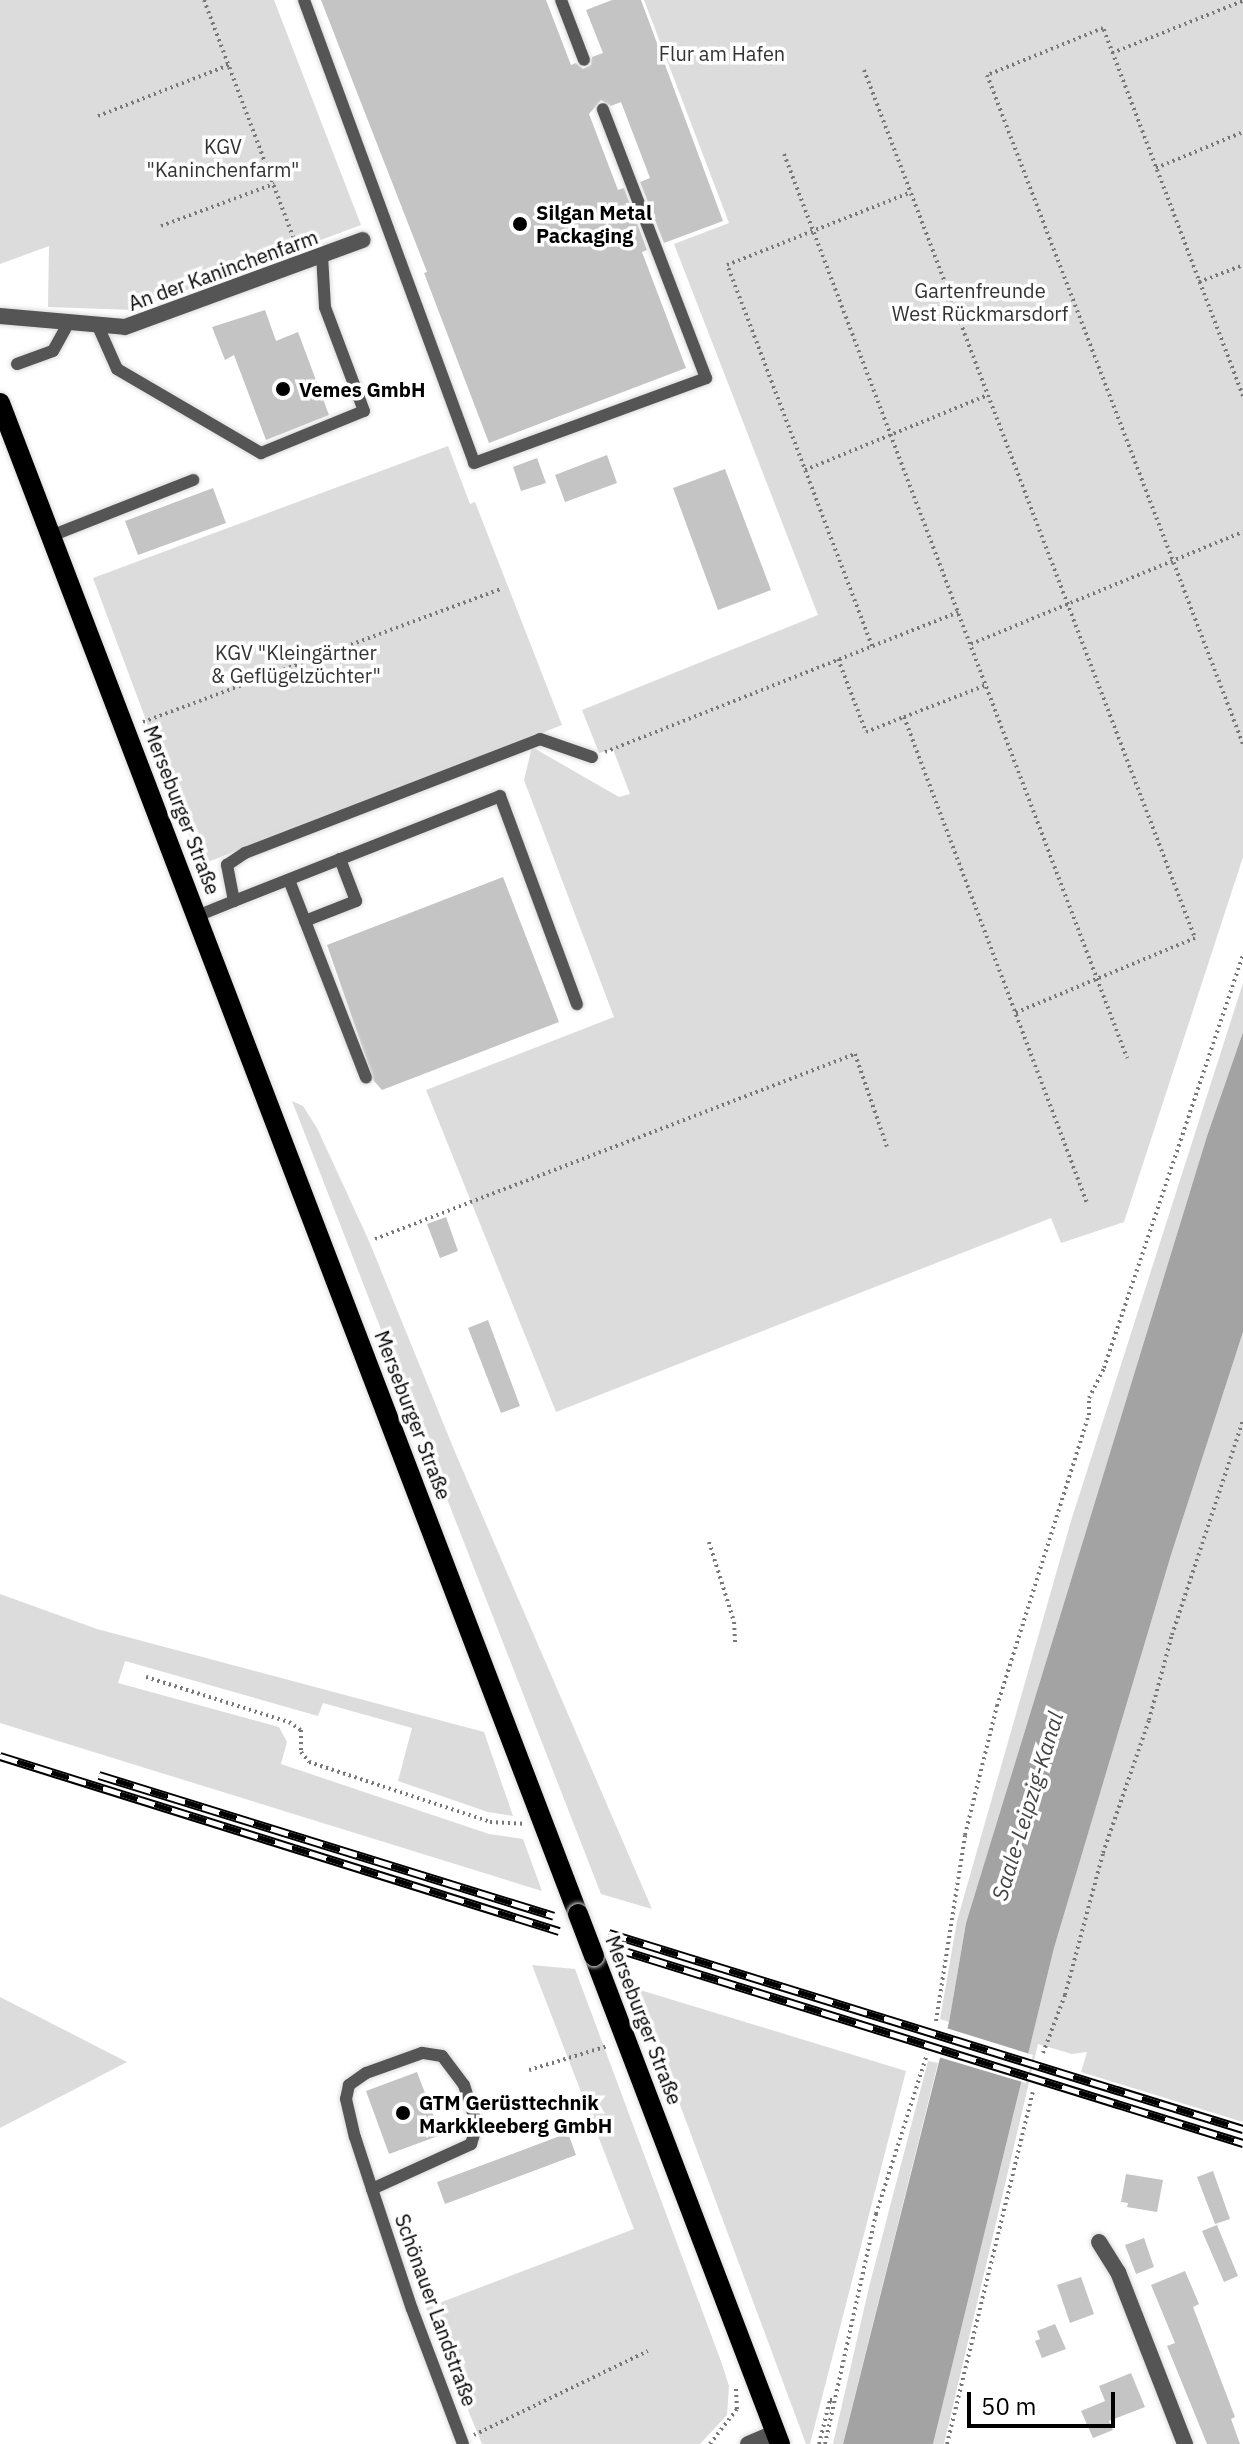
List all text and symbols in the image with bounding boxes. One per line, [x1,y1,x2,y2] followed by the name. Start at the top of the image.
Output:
[659,41,785,65] park label: Flur am Hafen
[147,135,299,182] park label: KGV "Kaninchenfarm"
[536,200,652,247] place label: Silgan Metal Packaging
[511,215,529,233] marker: Silgan Metal Packaging
[125,225,321,315] street label: An der Kaninchenfarm
[892,279,1068,326] park label: Gartenfreunde West Rückmarsdorf
[299,377,425,401] place label: Vemes GmbH
[274,380,292,398] marker: Vemes GmbH
[211,641,381,688] park label: KGV "Kleingärtner & Geflügelzüchter"
[139,722,225,898] street label: Merseburger Straße
[370,1327,456,1503] street label: Merseburger Straße
[986,1709,1068,1903] water label: Saale-Leipzig-Kanal
[601,1932,687,2108] street label: Merseburger Straße
[419,2090,612,2137] place label: GTM Gerüsttechnik Markkleeberg GmbH
[394,2104,412,2122] marker: GTM Gerüsttechnik Markkleeberg GmbH
[390,2211,482,2409] street label: Schönauer Landstraße
[971,2376,1119,2426] scale bar
[981,2390,1036,2422] text: 50 m

